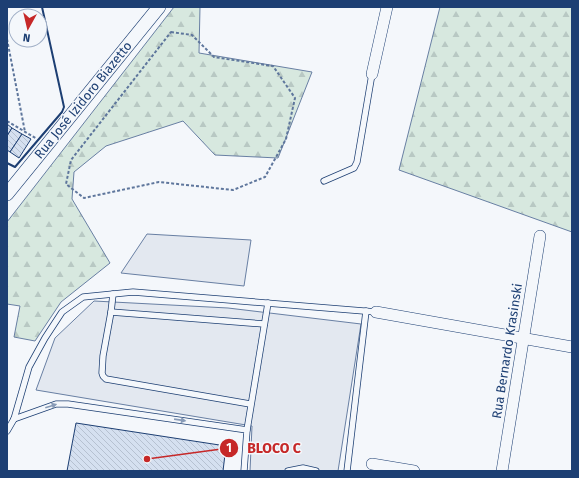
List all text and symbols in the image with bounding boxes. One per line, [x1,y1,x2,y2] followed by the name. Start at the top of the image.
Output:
[8,8,48,48] north arrow
[22,30,31,44] text: N
[31,38,135,162] street label: Rua José Izidoro Biazetto
[489,282,525,420] street label: Rua Bernardo Krasinski
[46,403,58,409] one-way arrow
[174,417,186,423] one-way arrow
[219,435,309,461] callout: BLOCO C
[247,440,301,457] text: BLOCO C
[226,441,232,455] text: 1

